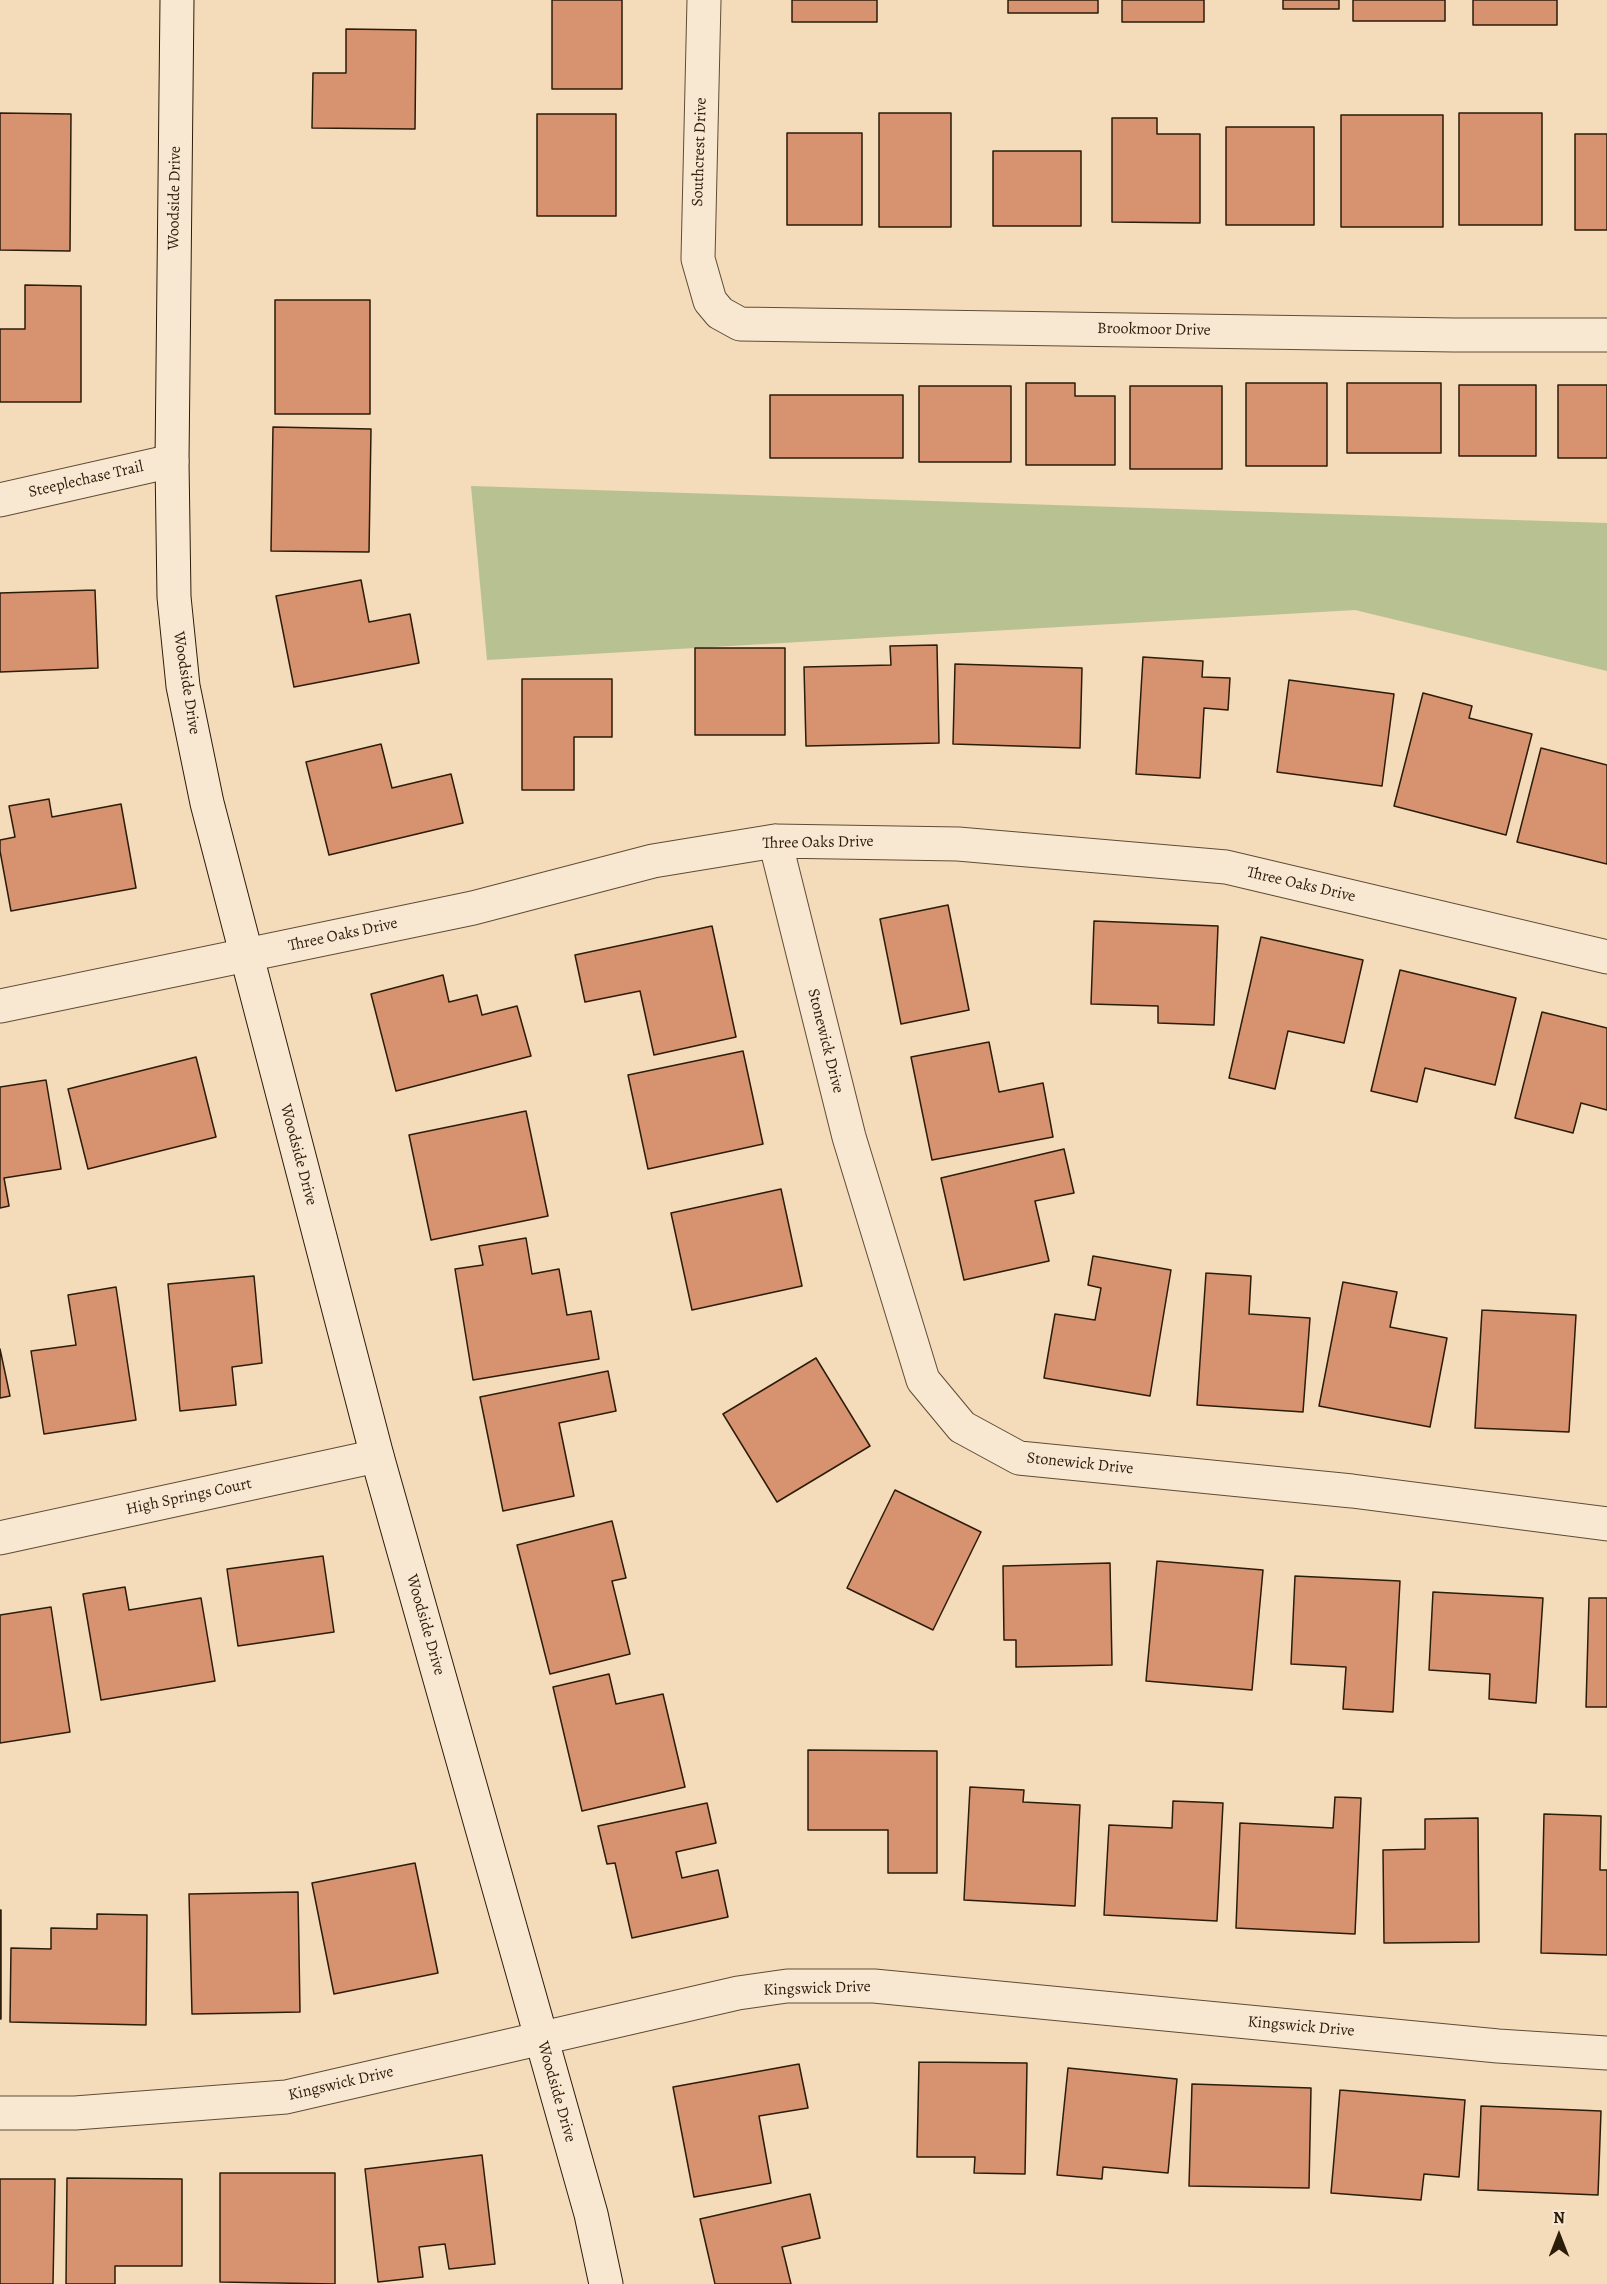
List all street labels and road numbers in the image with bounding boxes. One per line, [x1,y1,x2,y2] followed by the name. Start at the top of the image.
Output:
[688,97,712,207] street label: Southcrest Drive
[164,146,186,250] street label: Woodside Drive
[1097,319,1211,341] street label: Brookmoor Drive
[27,457,145,503] street label: Steeplechase Trail
[168,630,204,736] street label: Woodside Drive
[762,832,874,854] street label: Three Oaks Drive
[1245,863,1357,907] street label: Three Oaks Drive
[287,914,399,956] street label: Three Oaks Drive
[803,987,847,1095] street label: Stonewick Drive
[275,1102,321,1208] street label: Woodside Drive
[1026,1449,1134,1479] street label: Stonewick Drive
[124,1474,254,1520] street label: High Springs Court
[401,1572,449,1678] street label: Woodside Drive
[763,1978,871,2000] street label: Kingswick Drive
[1247,2013,1355,2041] street label: Kingswick Drive
[532,2039,580,2145] street label: Woodside Drive
[287,2063,395,2105] street label: Kingswick Drive

